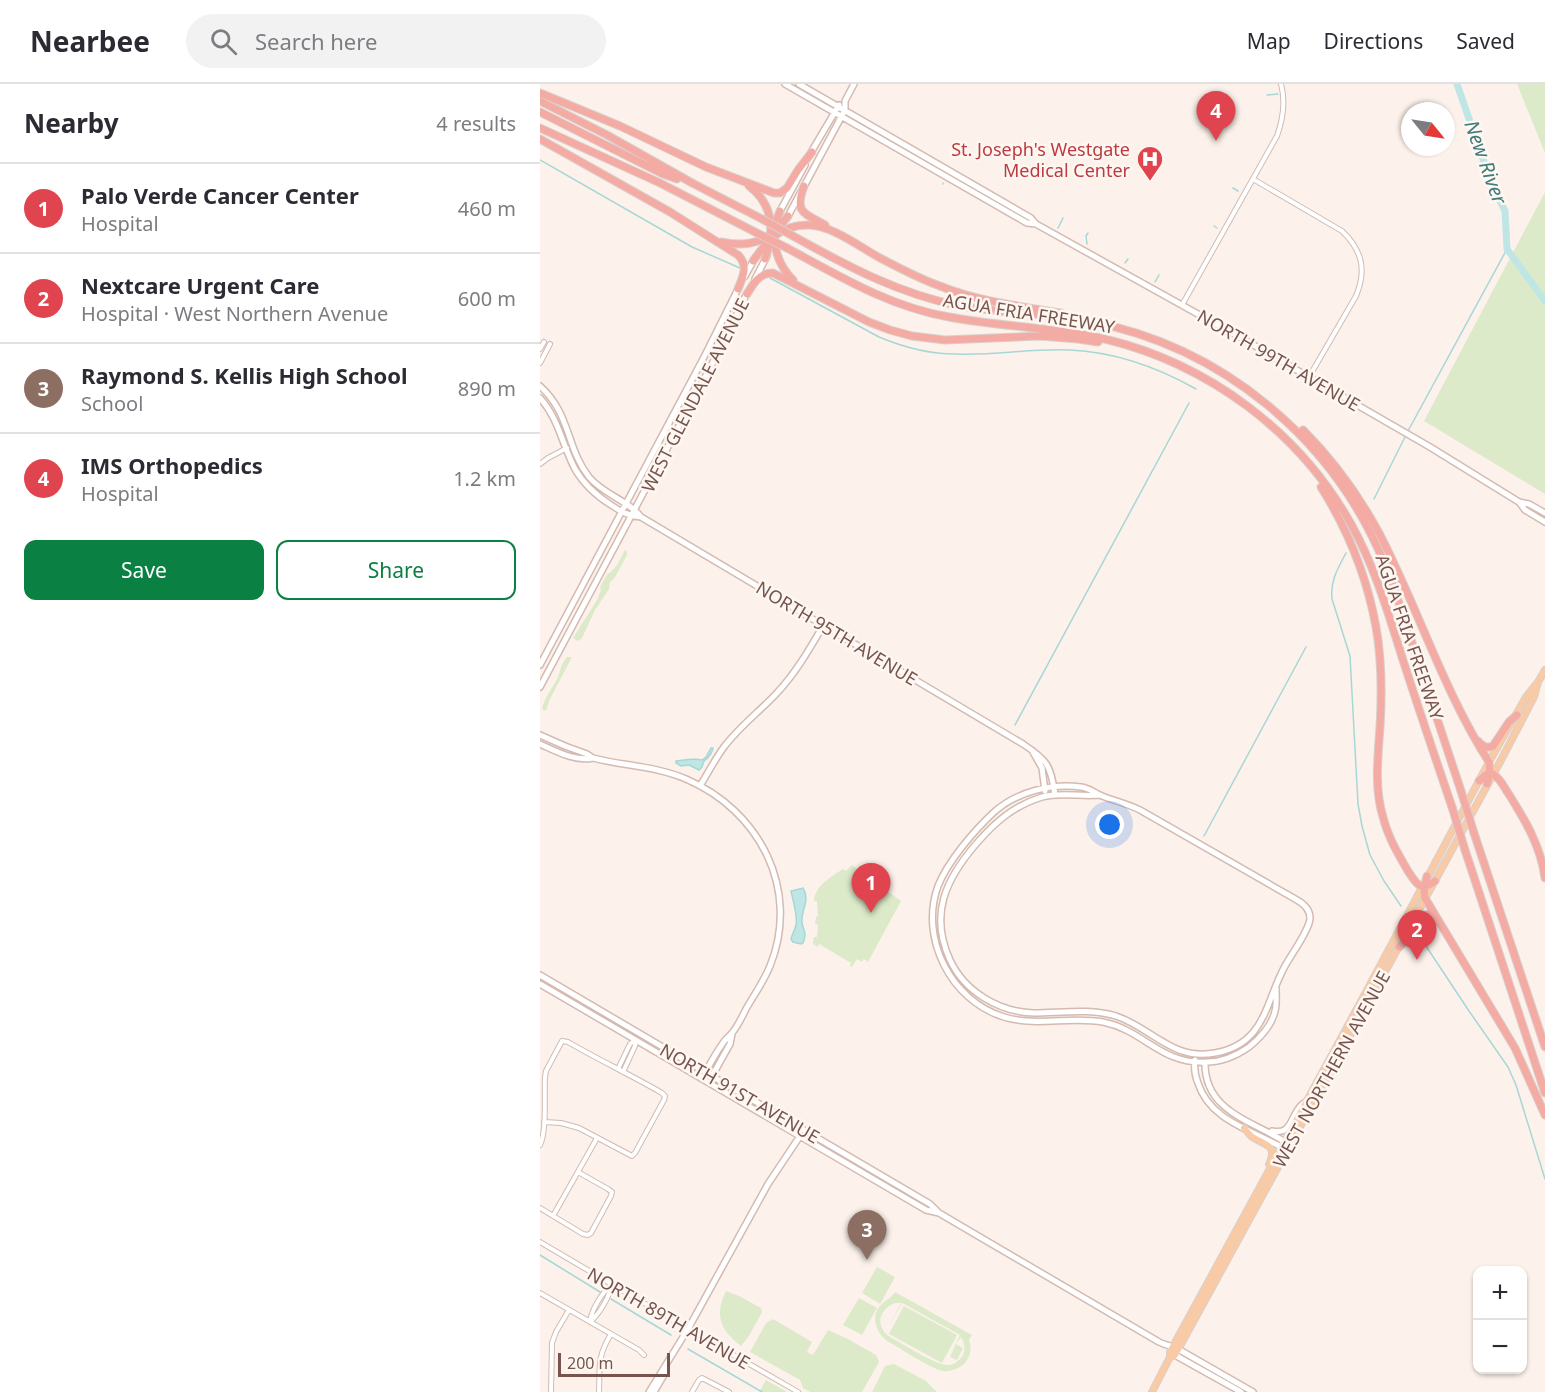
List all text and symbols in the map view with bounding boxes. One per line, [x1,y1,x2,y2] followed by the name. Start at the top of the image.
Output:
[186,14,606,68] search box
[30,22,150,60] text: Nearbee
[207,25,240,58] icon: search
[255,26,377,56] text: Search here
[1247,27,1291,55] text: Map
[1324,27,1423,55] text: Directions
[1456,27,1515,55] text: Saved
[1196,92,1236,141] pin: 4
[1401,102,1455,156] north arrow
[24,105,119,141] text: Nearby
[436,110,516,137] text: 4 results
[1458,116,1514,209] water label: New River
[951,137,1131,182] place label: St. Joseph's Westgate Medical Center
[1135,144,1165,182] hospital icon: St. Joseph's Westgate Medical Center
[81,180,359,210] text: Palo Verde Cancer Center
[38,195,49,222] text: 1
[458,195,516,222] text: 460 m
[81,210,159,237] text: Hospital
[81,270,319,300] text: Nextcare Urgent Care
[38,285,49,312] text: 2
[458,285,516,312] text: 600 m
[941,288,1117,339] street label: AGUA FRIA FREEWAY
[636,294,754,496] street label: WEST GLENDALE AVENUE
[81,300,388,327] text: Hospital · West Northern Avenue
[1193,304,1365,416] street label: NORTH 99TH AVENUE
[81,360,408,390] text: Raymond S. Kellis High School
[38,375,49,402] text: 3
[458,375,516,402] text: 890 m
[81,390,143,417] text: School
[81,450,263,480] text: IMS Orthopedics
[38,465,49,492] text: 4
[453,465,516,492] text: 1.2 km
[81,480,159,507] text: Hospital
[24,540,264,600] button: Save
[276,540,516,600] button: Share
[1370,551,1450,724] street label: AGUA FRIA FREEWAY
[752,575,922,691] street label: NORTH 95TH AVENUE
[1095,810,1124,839] your location
[852,864,890,913] pin: 1
[1398,910,1436,960] pin: 2
[1267,966,1395,1172] street label: WEST NORTHERN AVENUE
[656,1037,824,1149] street label: NORTH 91ST AVENUE
[848,1210,886,1260] pin: 3
[583,1262,755,1374] street label: NORTH 89TH AVENUE
[1473,1266,1527,1374] map controls
[1473,1266,1527,1320] button: +
[1473,1320,1527,1374] button: −
[558,1350,670,1378] scale bar
[567,1352,614,1374] text: 200 m

